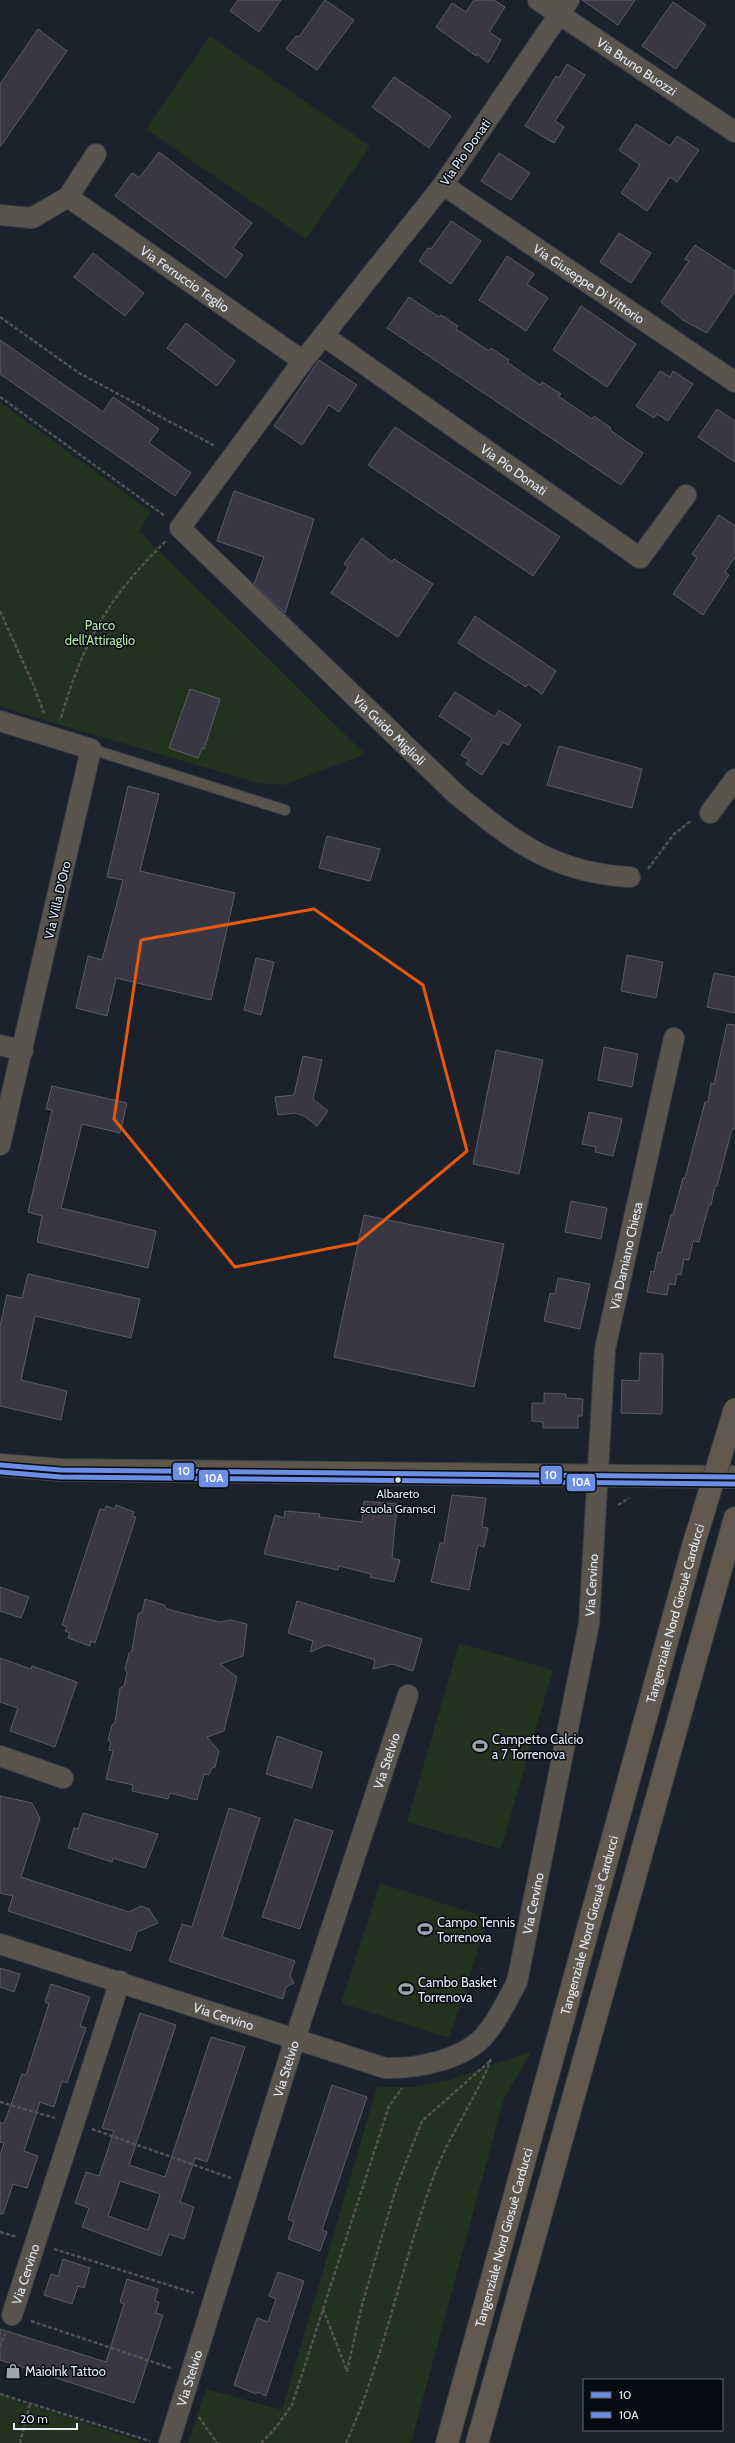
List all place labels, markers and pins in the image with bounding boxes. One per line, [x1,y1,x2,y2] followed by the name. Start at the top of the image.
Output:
[393,1475,403,1485] marker: Albareto scuola Gramsci
[360,1486,436,1516] place label: Albareto scuola Gramsci
[492,1731,583,1762] place label: Campetto Calcio a 7 Torrenova
[471,1737,489,1755] sports icon: Campetto Calcio a 7 Torrenova
[437,1914,516,1945] place label: Campo Tennis Torrenova
[416,1920,434,1938] sports icon: Campo Tennis Torrenova
[418,1974,498,2005] place label: Cambo Basket Torrenova
[397,1980,415,1998] sports icon: Cambo Basket Torrenova
[4,2362,22,2380] shop icon: MaioInk Tattoo
[25,2363,106,2379] place label: MaioInk Tattoo

